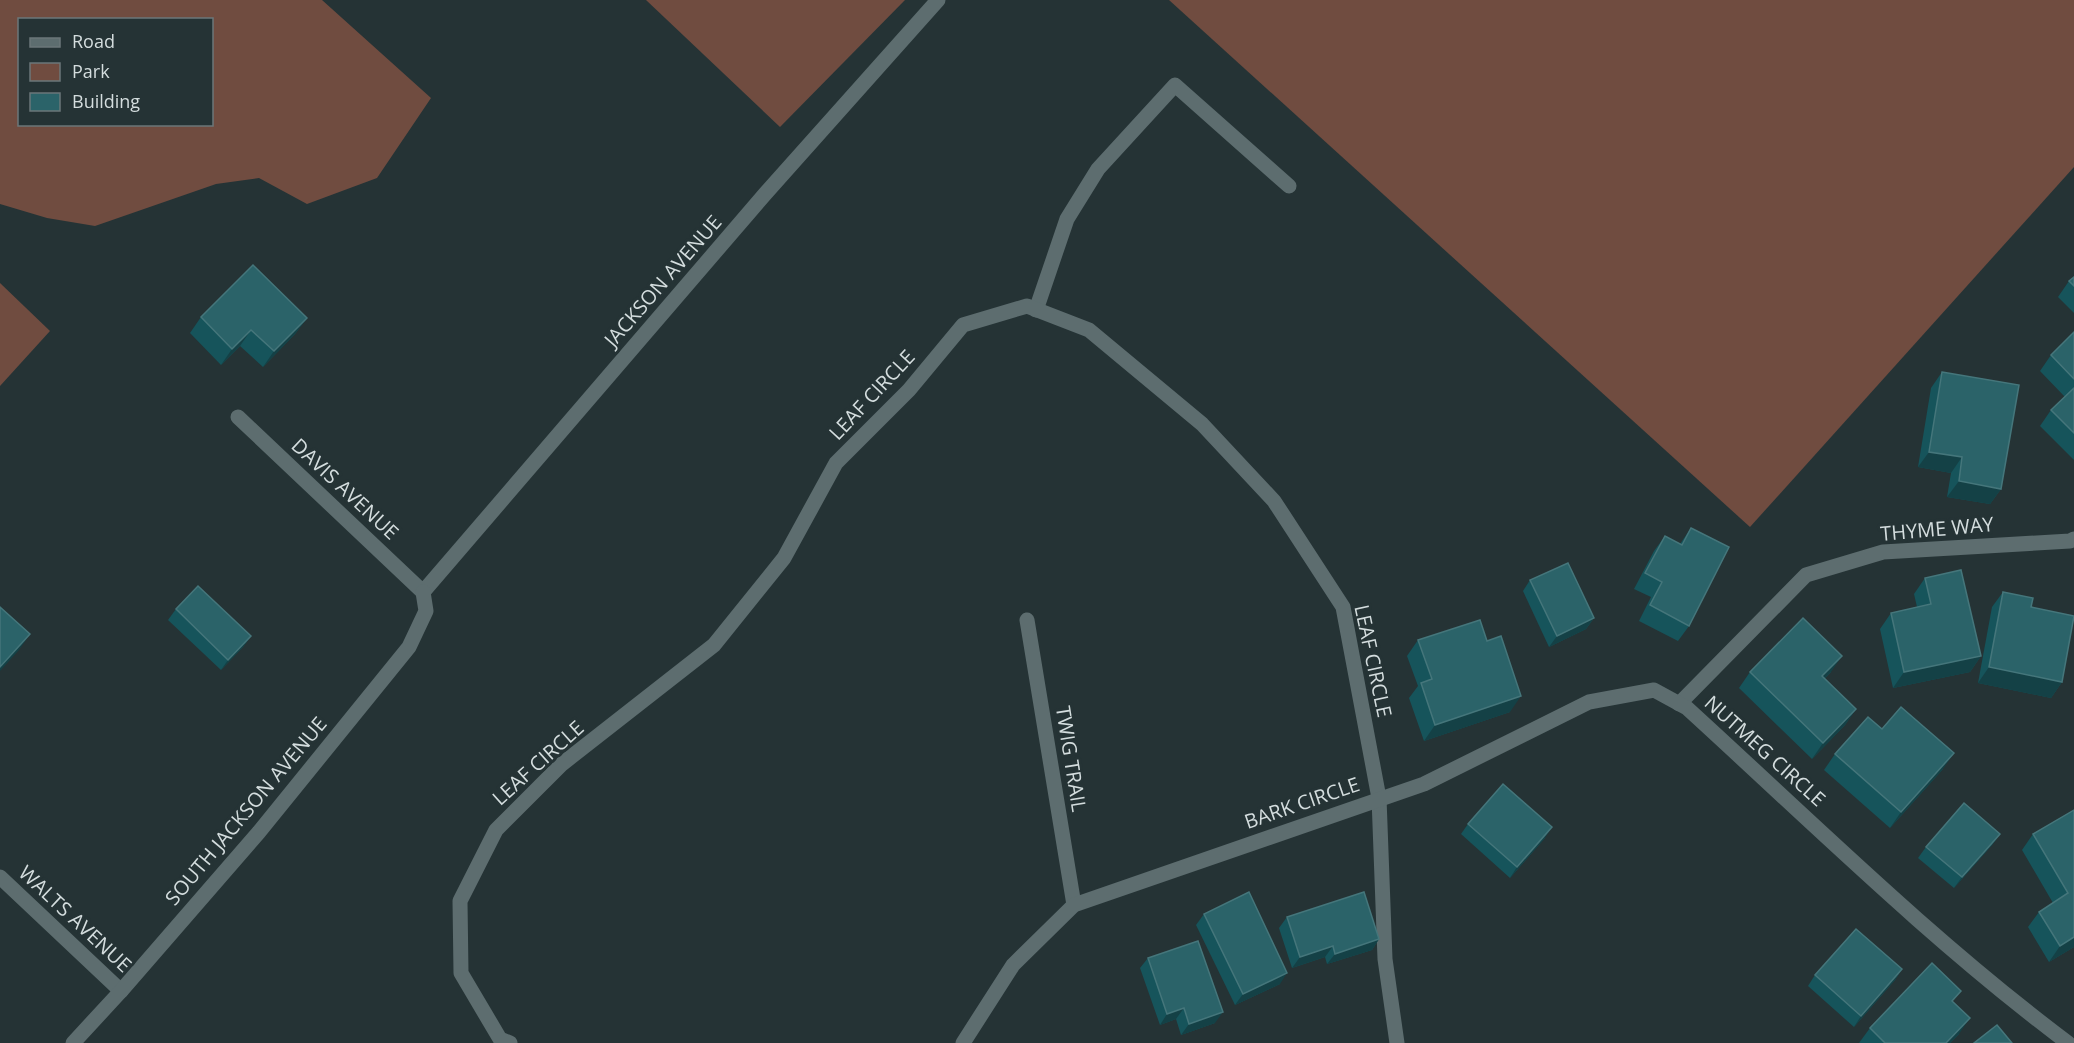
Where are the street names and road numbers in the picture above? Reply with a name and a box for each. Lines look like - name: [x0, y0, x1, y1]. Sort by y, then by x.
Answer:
- street label: JACKSON AVENUE: [597, 209, 727, 354]
- street label: LEAF CIRCLE: [823, 344, 921, 446]
- street label: DAVIS AVENUE: [286, 432, 405, 545]
- street label: THYME WAY: [1879, 510, 1995, 547]
- street label: LEAF CIRCLE: [1348, 602, 1399, 720]
- street label: NUTMEG CIRCLE: [1699, 689, 1832, 812]
- street label: TWIG TRAIL: [1050, 704, 1093, 814]
- street label: SOUTH JACKSON AVENUE: [159, 711, 332, 911]
- street label: LEAF CIRCLE: [486, 714, 589, 811]
- street label: BARK CIRCLE: [1241, 770, 1363, 835]
- street label: WALTS AVENUE: [13, 859, 138, 978]

